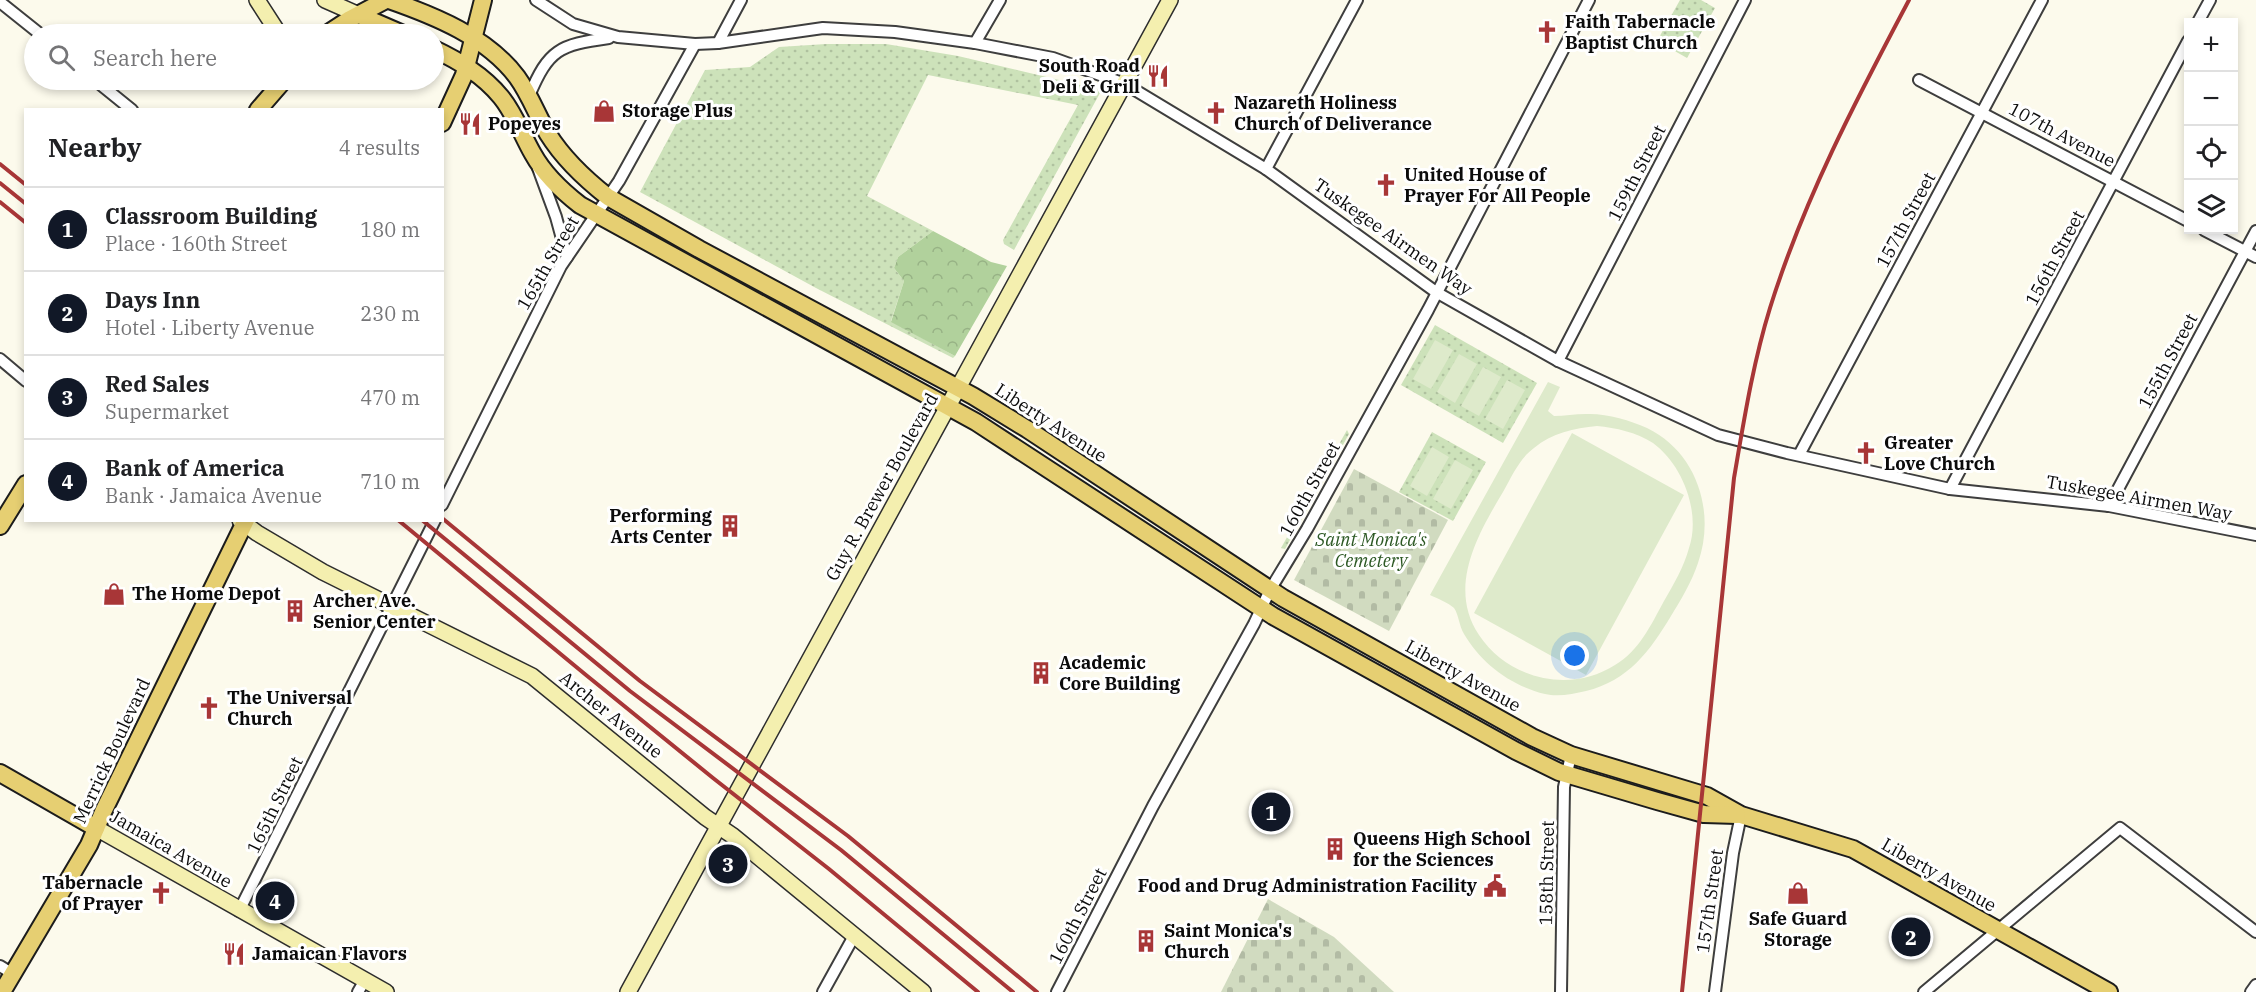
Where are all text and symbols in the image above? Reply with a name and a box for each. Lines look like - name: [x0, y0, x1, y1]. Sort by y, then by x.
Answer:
- place label: Faith Tabernacle Baptist Church: [1565, 10, 1715, 54]
- map controls: [2184, 18, 2238, 234]
- button: +: [2184, 18, 2238, 72]
- church icon: Faith Tabernacle Baptist Church: [1534, 19, 1560, 45]
- search box: [24, 24, 444, 90]
- icon: search: [45, 41, 78, 74]
- text: Search here: [93, 43, 217, 72]
- place label: South Road Deli & Grill: [1039, 54, 1140, 98]
- restaurant icon: South Road Deli & Grill: [1145, 63, 1171, 89]
- button: −: [2184, 72, 2238, 126]
- place label: Nazareth Holiness Church of Deliverance: [1234, 91, 1432, 135]
- street label: 107th Avenue: [2005, 97, 2119, 172]
- shop icon: Storage Plus: [591, 98, 617, 124]
- place label: Storage Plus: [622, 99, 733, 122]
- church icon: Nazareth Holiness Church of Deliverance: [1203, 100, 1229, 126]
- restaurant icon: Popeyes: [457, 111, 483, 137]
- place label: Popeyes: [488, 112, 561, 135]
- street label: 159th Street: [1603, 121, 1671, 225]
- button: locate: [2184, 126, 2238, 180]
- text: Nearby: [48, 130, 142, 164]
- text: 4 results: [339, 134, 420, 161]
- place label: United House of Prayer For All People: [1404, 163, 1591, 207]
- street label: 157th Street: [1871, 168, 1940, 271]
- church icon: United House of Prayer For All People: [1373, 172, 1399, 198]
- street label: Tuskegee Airmen Way: [1310, 173, 1477, 300]
- button: layers: [2184, 180, 2238, 234]
- text: Classroom Building: [105, 201, 317, 230]
- street label: 156th Street: [2020, 206, 2089, 309]
- street label: 165th Street: [511, 212, 584, 314]
- text: 1: [62, 216, 74, 243]
- text: 180 m: [360, 216, 420, 243]
- text: Place · 160th Street: [105, 230, 287, 257]
- text: Days Inn: [105, 285, 200, 314]
- text: 2: [62, 300, 74, 327]
- text: 230 m: [360, 300, 420, 327]
- street label: 155th Street: [2133, 309, 2202, 412]
- text: Hotel · Liberty Avenue: [105, 314, 314, 341]
- text: Red Sales: [105, 369, 209, 398]
- street label: Liberty Avenue: [991, 378, 1111, 467]
- text: 3: [62, 384, 74, 411]
- text: 470 m: [360, 384, 420, 411]
- street label: Guy R. Brewer Boulevard: [820, 389, 943, 585]
- text: Supermarket: [105, 398, 229, 425]
- place label: Greater Love Church: [1884, 431, 1995, 475]
- street label: 160th Street: [1274, 437, 1345, 540]
- church icon: Greater Love Church: [1853, 440, 1879, 466]
- text: Bank of America: [105, 453, 284, 482]
- text: 4: [62, 468, 74, 495]
- text: 710 m: [360, 468, 420, 495]
- street label: Tuskegee Airmen Way: [2044, 470, 2234, 525]
- text: Bank · Jamaica Avenue: [105, 482, 322, 509]
- place label: Performing Arts Center: [609, 504, 713, 548]
- building icon: Performing Arts Center: [717, 513, 743, 539]
- park label: Saint Monica's Cemetery: [1314, 528, 1427, 572]
- shop icon: The Home Depot: [101, 581, 127, 607]
- place label: The Home Depot: [132, 582, 281, 605]
- place label: Archer Ave. Senior Center: [313, 589, 436, 633]
- building icon: Archer Ave. Senior Center: [282, 598, 308, 624]
- street label: Liberty Avenue: [1401, 634, 1525, 717]
- your location: [1560, 641, 1589, 670]
- place label: Academic Core Building: [1059, 651, 1181, 695]
- building icon: Academic Core Building: [1028, 660, 1054, 686]
- street label: Archer Avenue: [555, 666, 667, 763]
- street label: Merrick Boulevard: [68, 675, 155, 827]
- place label: The Universal Church: [227, 686, 352, 730]
- church icon: The Universal Church: [196, 695, 222, 721]
- street label: 165th Street: [241, 753, 308, 857]
- pin: 1: [1252, 790, 1290, 834]
- street label: Jamaica Avenue: [106, 804, 236, 893]
- street label: 158th Street: [1534, 820, 1559, 926]
- place label: Queens High School for the Sciences: [1353, 827, 1531, 871]
- street label: Liberty Avenue: [1878, 832, 2001, 917]
- building icon: Queens High School for the Sciences: [1322, 836, 1348, 862]
- pin: 3: [708, 842, 748, 886]
- street label: 157th Street: [1691, 847, 1728, 954]
- street label: 160th Street: [1044, 864, 1112, 968]
- place label: Tabernacle of Prayer: [42, 871, 143, 915]
- public building icon: Food and Drug Administration Facility: [1482, 873, 1508, 899]
- place label: Food and Drug Administration Facility: [1138, 874, 1478, 897]
- pin: 4: [256, 878, 294, 924]
- church icon: Tabernacle of Prayer: [148, 880, 174, 906]
- shop icon: Safe Guard Storage: [1785, 880, 1811, 906]
- place label: Safe Guard Storage: [1749, 907, 1847, 951]
- pin: 2: [1892, 914, 1930, 960]
- place label: Saint Monica's Church: [1164, 919, 1292, 963]
- building icon: Saint Monica's Church: [1133, 928, 1159, 954]
- restaurant icon: Jamaican Flavors: [221, 941, 247, 967]
- place label: Jamaican Flavors: [252, 942, 407, 965]

